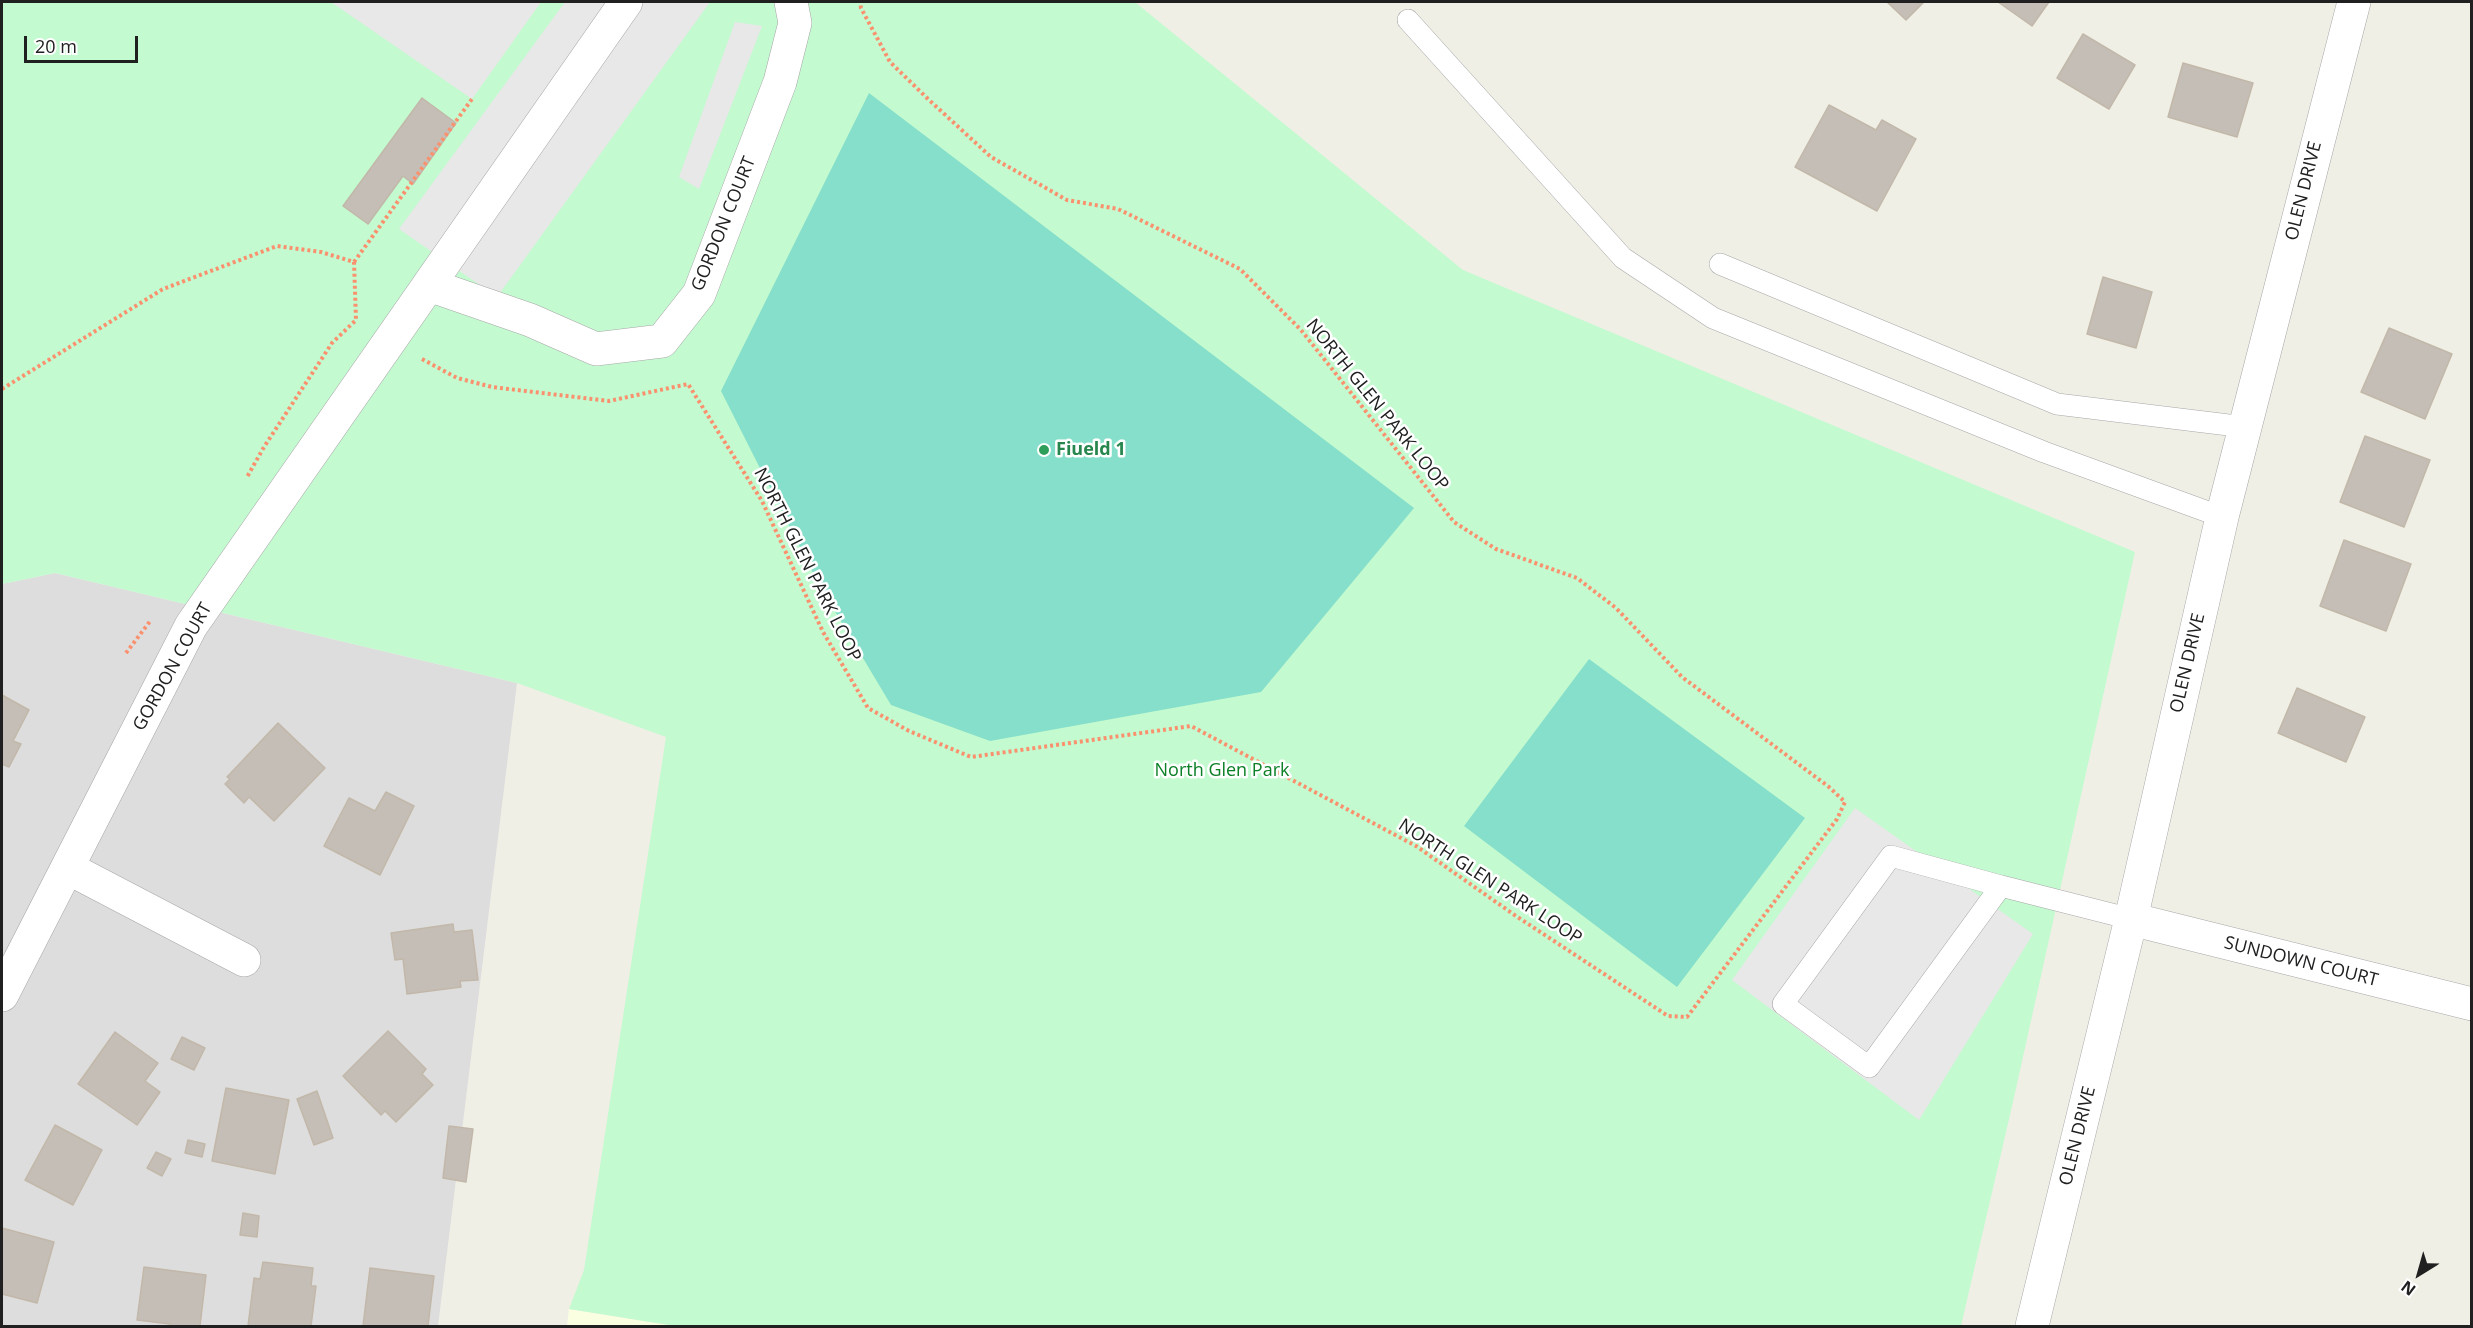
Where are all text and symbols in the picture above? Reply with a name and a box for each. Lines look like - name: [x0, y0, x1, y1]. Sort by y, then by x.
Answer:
- scale bar: [27, 24, 141, 62]
- text: 20 m: [35, 34, 77, 58]
- street label: OLEN DRIVE: [2281, 139, 2327, 243]
- street label: GORDON COURT: [687, 154, 761, 294]
- street label: NORTH GLEN PARK LOOP: [1301, 315, 1453, 495]
- place label: Fiueld 1: [1056, 439, 1126, 461]
- marker: Fiueld 1: [1037, 443, 1051, 457]
- street label: NORTH GLEN PARK LOOP: [749, 465, 865, 665]
- street label: GORDON COURT: [129, 599, 217, 735]
- street label: OLEN DRIVE: [2166, 611, 2210, 715]
- park label: North Glen Park: [1155, 760, 1289, 782]
- street label: NORTH GLEN PARK LOOP: [1394, 815, 1586, 949]
- street label: SUNDOWN COURT: [2222, 932, 2380, 992]
- street label: OLEN DRIVE: [2055, 1084, 2101, 1188]
- north arrow: [2389, 1244, 2449, 1304]
- text: N: [2396, 1276, 2420, 1301]

